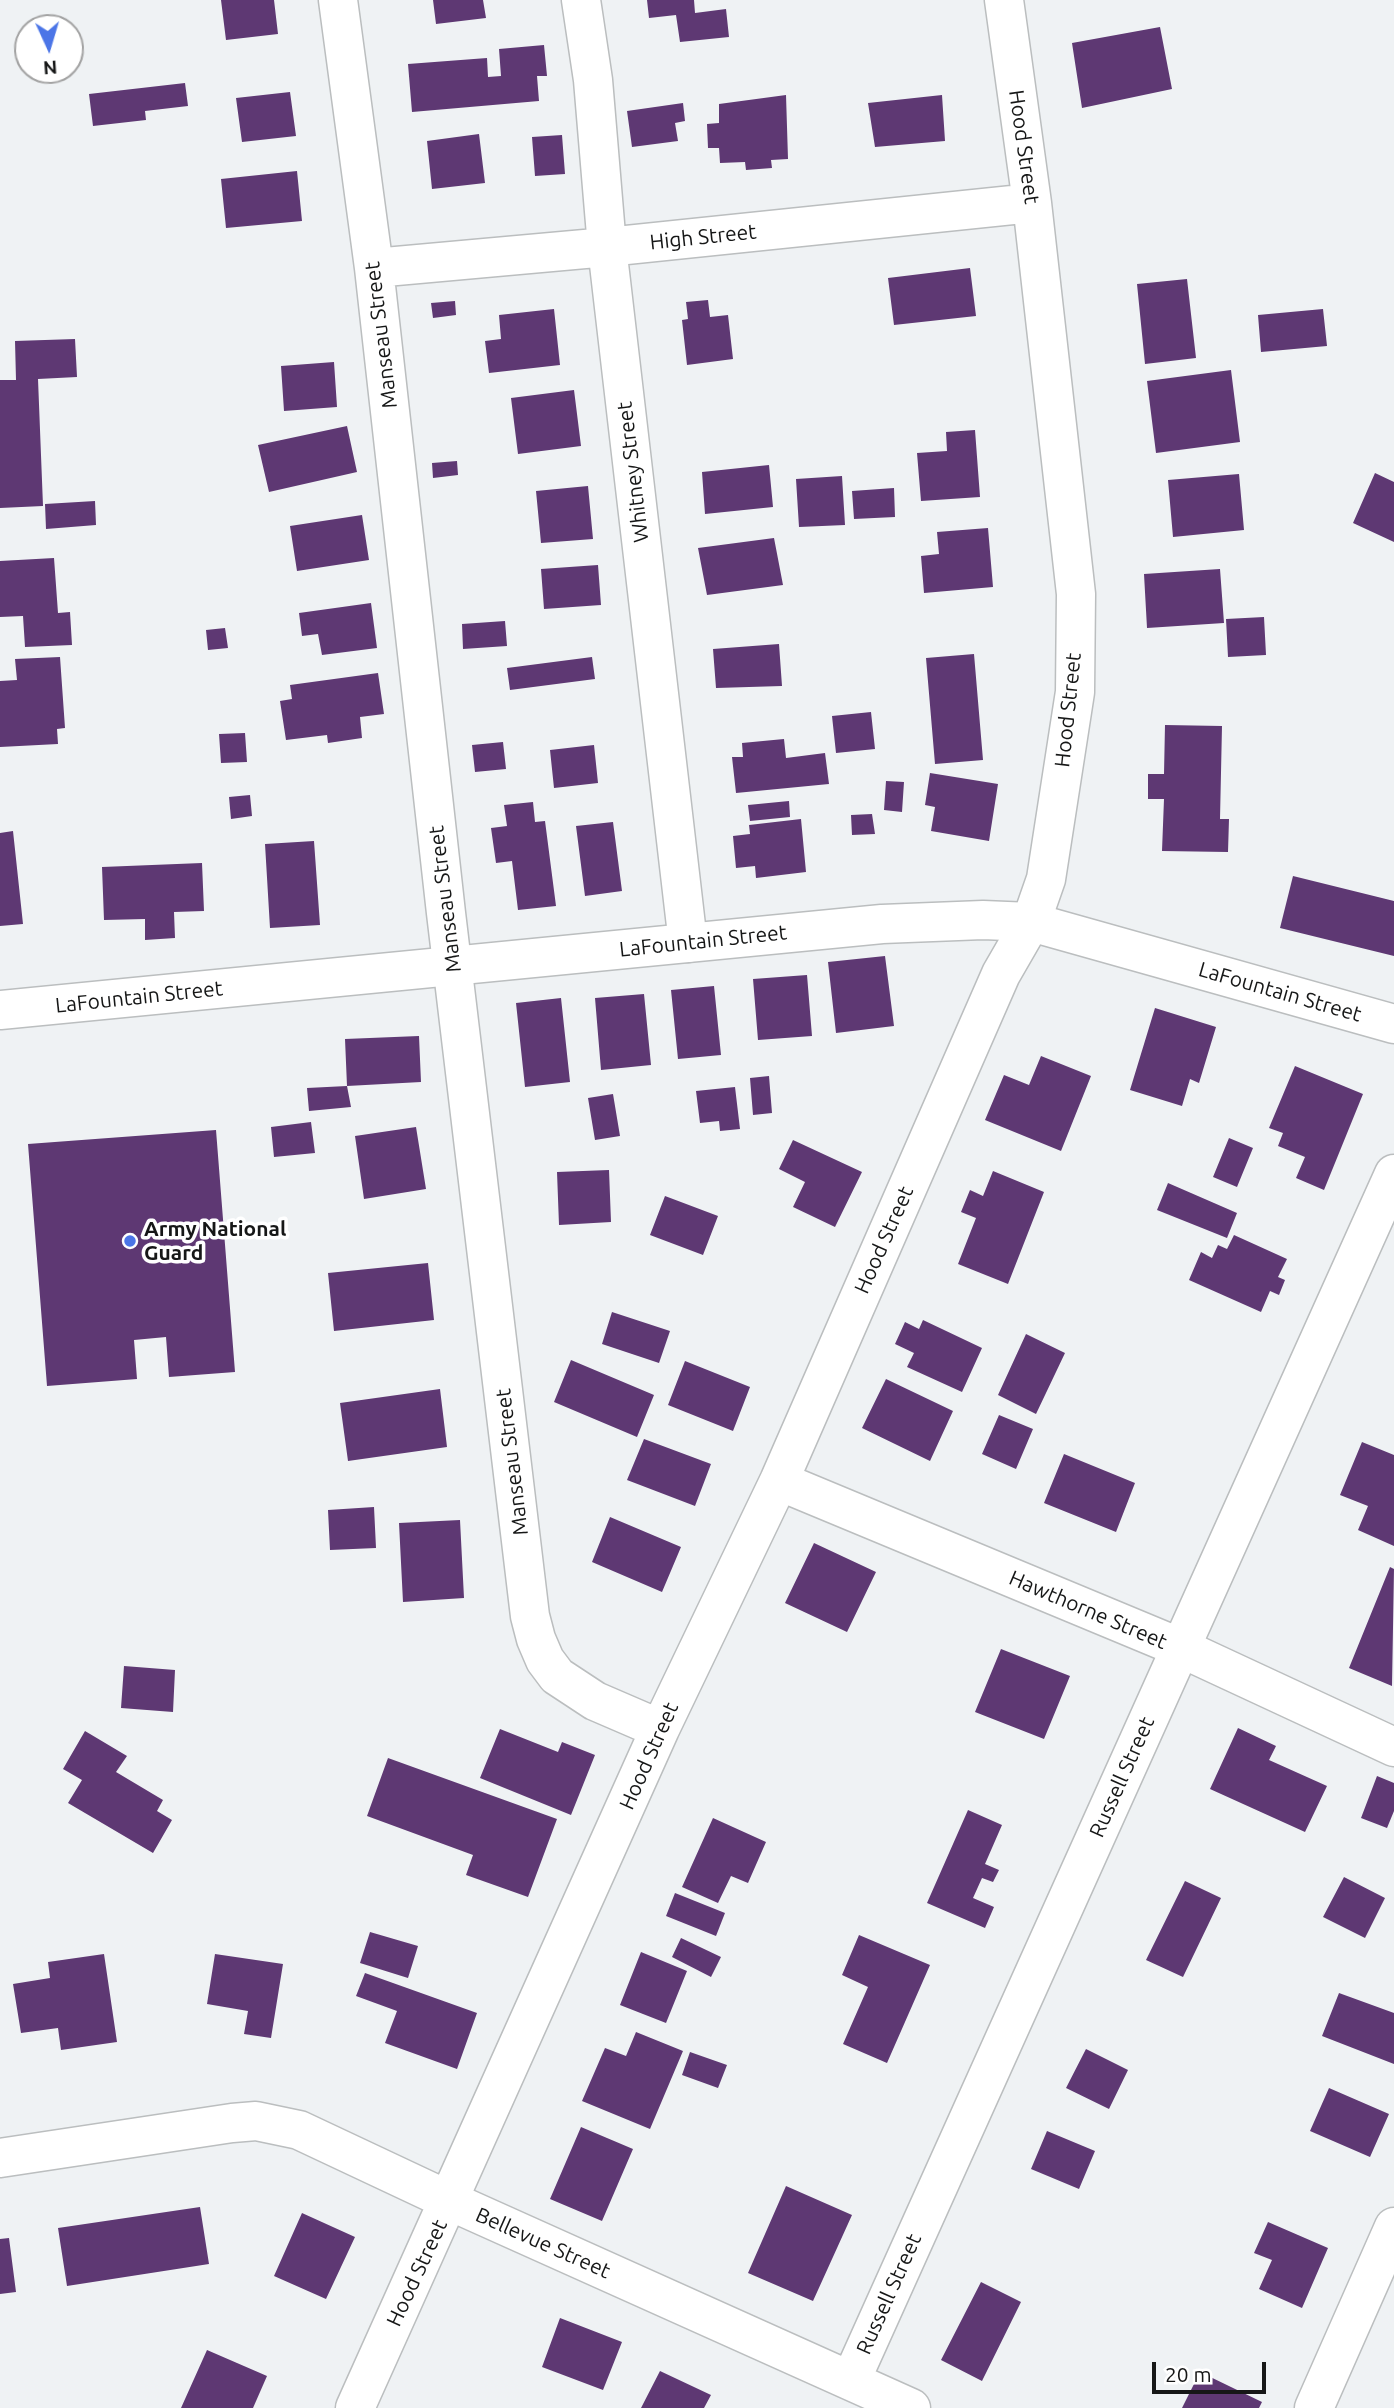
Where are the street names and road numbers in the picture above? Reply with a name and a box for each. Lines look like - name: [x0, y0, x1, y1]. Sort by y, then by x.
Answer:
- street label: Hood Street: [1004, 88, 1044, 206]
- street label: High Street: [648, 219, 758, 255]
- street label: Manseau Street: [359, 260, 403, 410]
- street label: Whitney Street: [612, 400, 654, 544]
- street label: Hood Street: [1049, 652, 1087, 768]
- street label: Manseau Street: [423, 824, 467, 974]
- street label: LaFountain Street: [618, 920, 788, 962]
- street label: LaFountain Street: [1196, 957, 1364, 1027]
- street label: LaFountain Street: [54, 976, 224, 1018]
- street label: Hood Street: [849, 1182, 919, 1298]
- street label: Manseau Street: [490, 1387, 534, 1537]
- street label: Hawthorne Street: [1005, 1565, 1171, 1655]
- street label: Hood Street: [614, 1698, 684, 1814]
- street label: Russell Street: [1084, 1713, 1160, 1841]
- street label: Bellevue Street: [472, 2202, 614, 2284]
- street label: Hood Street: [381, 2216, 453, 2330]
- street label: Russell Street: [851, 2230, 927, 2358]

